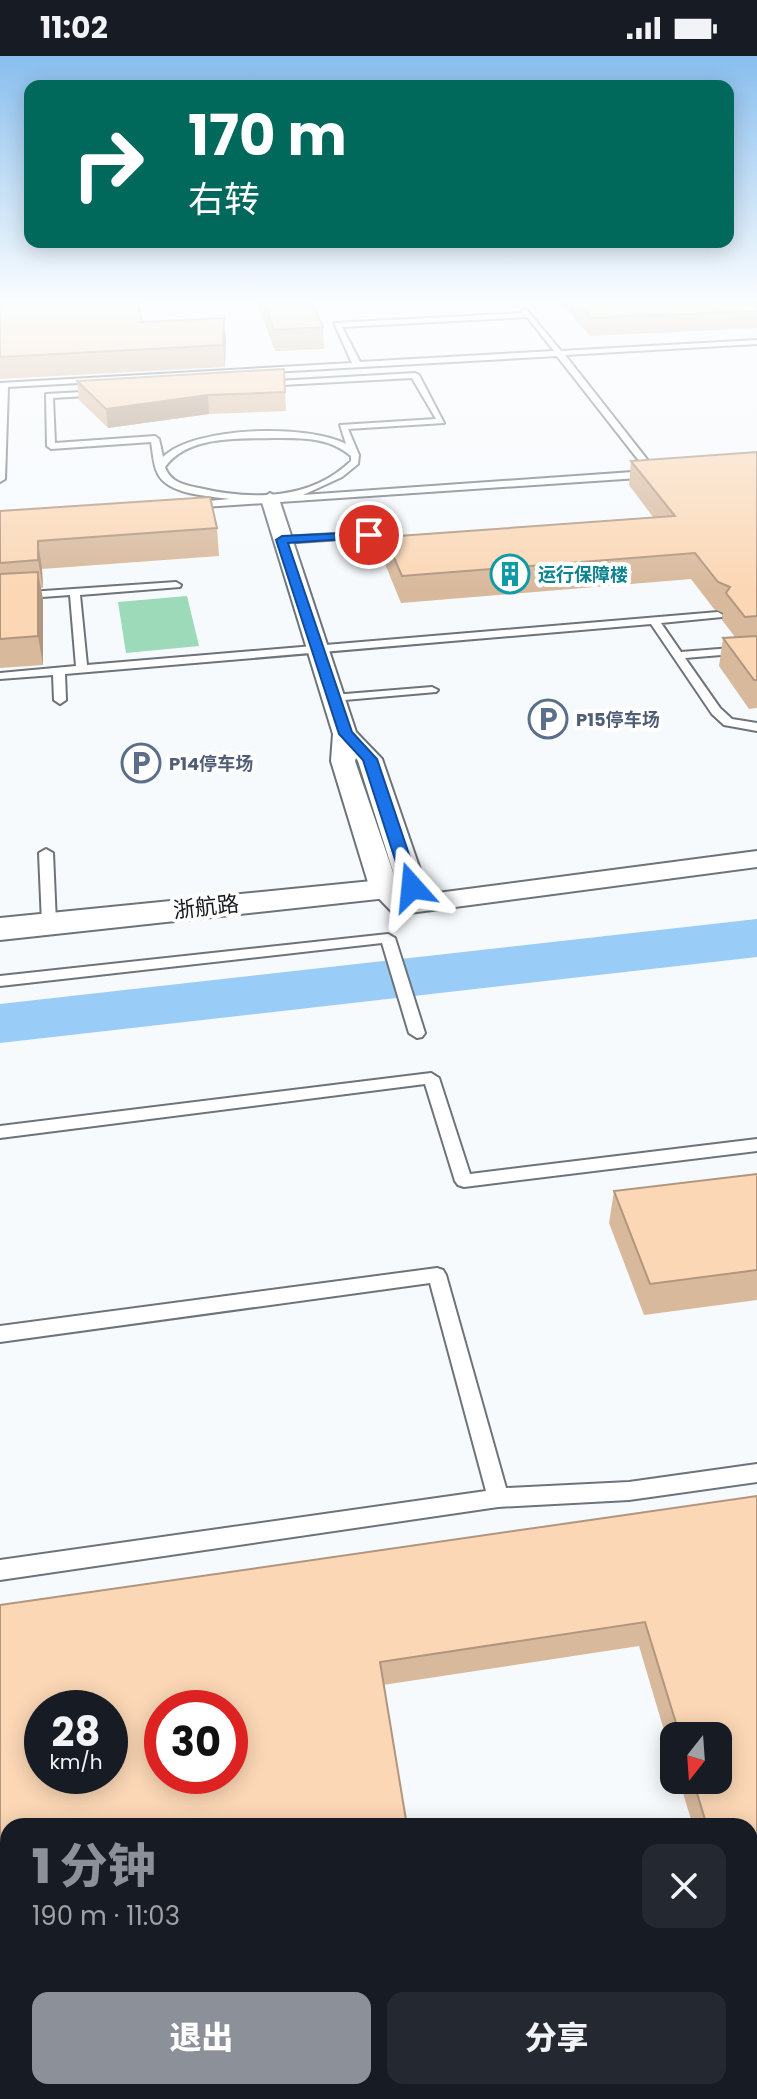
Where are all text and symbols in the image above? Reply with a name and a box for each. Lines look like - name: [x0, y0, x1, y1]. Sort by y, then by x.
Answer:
- text: 11:02: [40, 6, 108, 49]
- text: 170 m: [188, 96, 347, 175]
- icon: right: [56, 112, 160, 216]
- text: 右转: [188, 174, 260, 225]
- pin: [335, 501, 403, 569]
- icon: arrive: [347, 513, 391, 557]
- building icon: 运行保障楼: [489, 553, 531, 595]
- place label: 运行保障楼: [538, 562, 628, 587]
- parking icon: P15停车场: [527, 698, 569, 740]
- place label: P15停车场: [576, 707, 660, 732]
- parking icon: P14停车场: [120, 742, 162, 784]
- place label: P14停车场: [169, 751, 253, 776]
- position arrow: [370, 845, 454, 929]
- street label: 浙航路: [172, 888, 240, 926]
- speed limit sign: 30: [144, 1690, 248, 1794]
- text: 28: [52, 1704, 100, 1760]
- north arrow: [660, 1722, 732, 1794]
- map controls: [660, 1722, 732, 1794]
- text: km/h: [49, 1748, 103, 1776]
- text: 1 分钟: [32, 1833, 156, 1900]
- button: close: [642, 1844, 726, 1928]
- text: 190 m · 11:03: [32, 1898, 180, 1934]
- button: 退出: [32, 1992, 371, 2084]
- button: 分享: [387, 1992, 726, 2084]

